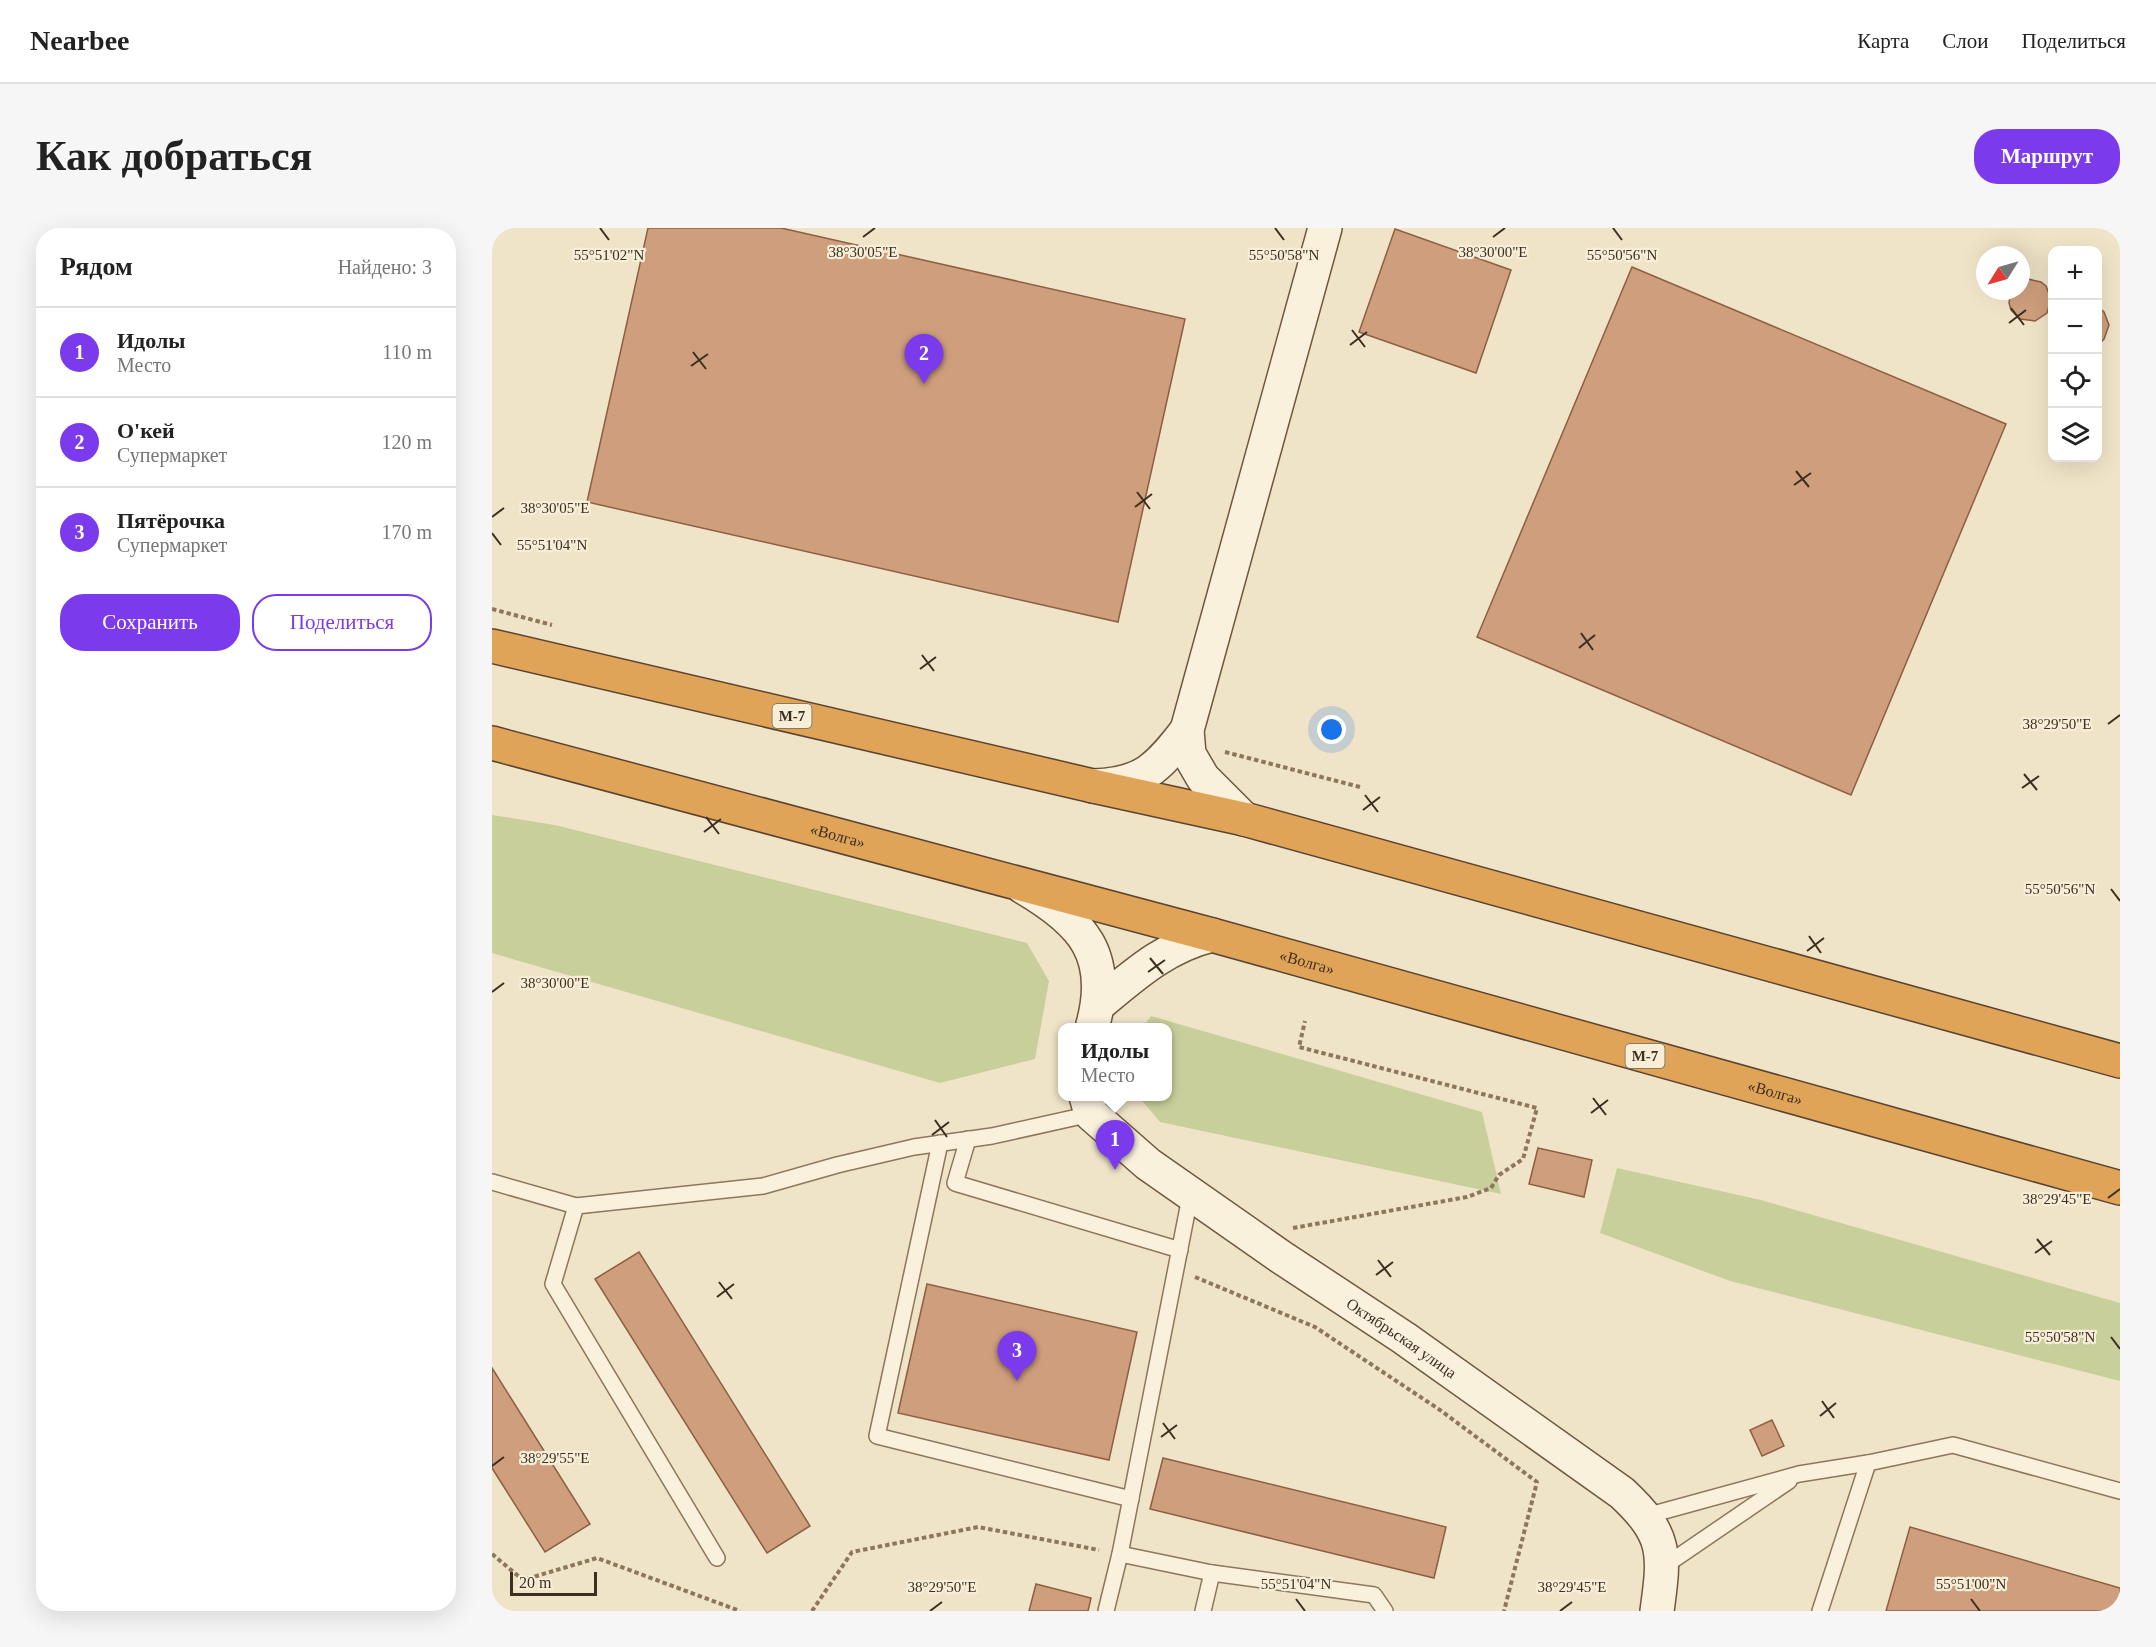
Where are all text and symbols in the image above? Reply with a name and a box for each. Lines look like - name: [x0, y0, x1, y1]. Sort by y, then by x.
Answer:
- text: Nearbee: [30, 25, 130, 56]
- text: Карта: [1857, 29, 1909, 53]
- text: Слои: [1942, 29, 1988, 53]
- text: Поделиться: [2021, 29, 2126, 53]
- button: Маршрут: [1974, 129, 2120, 184]
- text: Как добраться: [36, 133, 312, 179]
- text: 38°30'05"E: [829, 244, 898, 260]
- text: 38°30'00"E: [1459, 244, 1528, 260]
- north arrow: [1976, 246, 2030, 300]
- map controls: [2048, 246, 2102, 462]
- button: +: [2048, 246, 2102, 300]
- text: 55°51'02"N: [574, 247, 644, 263]
- text: 55°50'58"N: [1249, 247, 1319, 263]
- text: 55°50'56"N: [1587, 247, 1657, 263]
- text: Рядом: [60, 252, 133, 281]
- text: Найдено: 3: [338, 256, 432, 278]
- button: −: [2048, 300, 2102, 354]
- text: Идолы: [117, 328, 185, 353]
- pin: 2: [904, 334, 944, 384]
- text: 1: [75, 341, 85, 363]
- text: 110 m: [382, 341, 432, 363]
- text: Место: [117, 354, 171, 376]
- button: locate: [2048, 354, 2102, 408]
- button: layers: [2048, 408, 2102, 462]
- text: О'кей: [117, 418, 175, 443]
- text: 2: [75, 431, 85, 453]
- text: 120 m: [381, 431, 432, 453]
- text: Супермаркет: [117, 444, 227, 466]
- text: 38°30'05"E: [521, 500, 590, 516]
- text: Пятёрочка: [117, 508, 225, 533]
- text: 3: [75, 521, 85, 543]
- text: 170 m: [381, 521, 432, 543]
- text: Супермаркет: [117, 534, 227, 556]
- text: 55°51'04"N: [517, 537, 587, 553]
- button: Сохранить: [60, 594, 240, 651]
- button: Поделиться: [252, 594, 432, 651]
- road number: М-7: [772, 704, 812, 728]
- your location: [1317, 715, 1346, 744]
- text: 38°29'50"E: [2023, 716, 2092, 732]
- street label: «Волга»: [809, 820, 867, 851]
- text: 55°50'56"N: [2025, 881, 2095, 897]
- street label: «Волга»: [1278, 946, 1337, 977]
- text: 38°30'00"E: [521, 975, 590, 991]
- popup: [1058, 1023, 1172, 1101]
- text: Идолы: [1081, 1038, 1149, 1063]
- road number: М-7: [1626, 1044, 1664, 1068]
- text: Место: [1081, 1064, 1135, 1086]
- street label: «Волга»: [1746, 1076, 1805, 1108]
- pin: 1: [1096, 1120, 1134, 1170]
- text: 38°29'45"E: [2023, 1191, 2092, 1207]
- street label: Октябрьская улица: [1344, 1294, 1460, 1381]
- text: 55°50'58"N: [2025, 1329, 2095, 1345]
- pin: 3: [998, 1332, 1036, 1381]
- text: 38°29'55"E: [521, 1450, 590, 1466]
- scale bar: [510, 1569, 597, 1596]
- text: 20 m: [519, 1574, 551, 1591]
- text: 55°51'04"N: [1261, 1576, 1331, 1592]
- text: 55°51'00"N: [1936, 1576, 2006, 1592]
- text: 38°29'50"E: [908, 1579, 977, 1595]
- text: 38°29'45"E: [1538, 1579, 1607, 1595]

